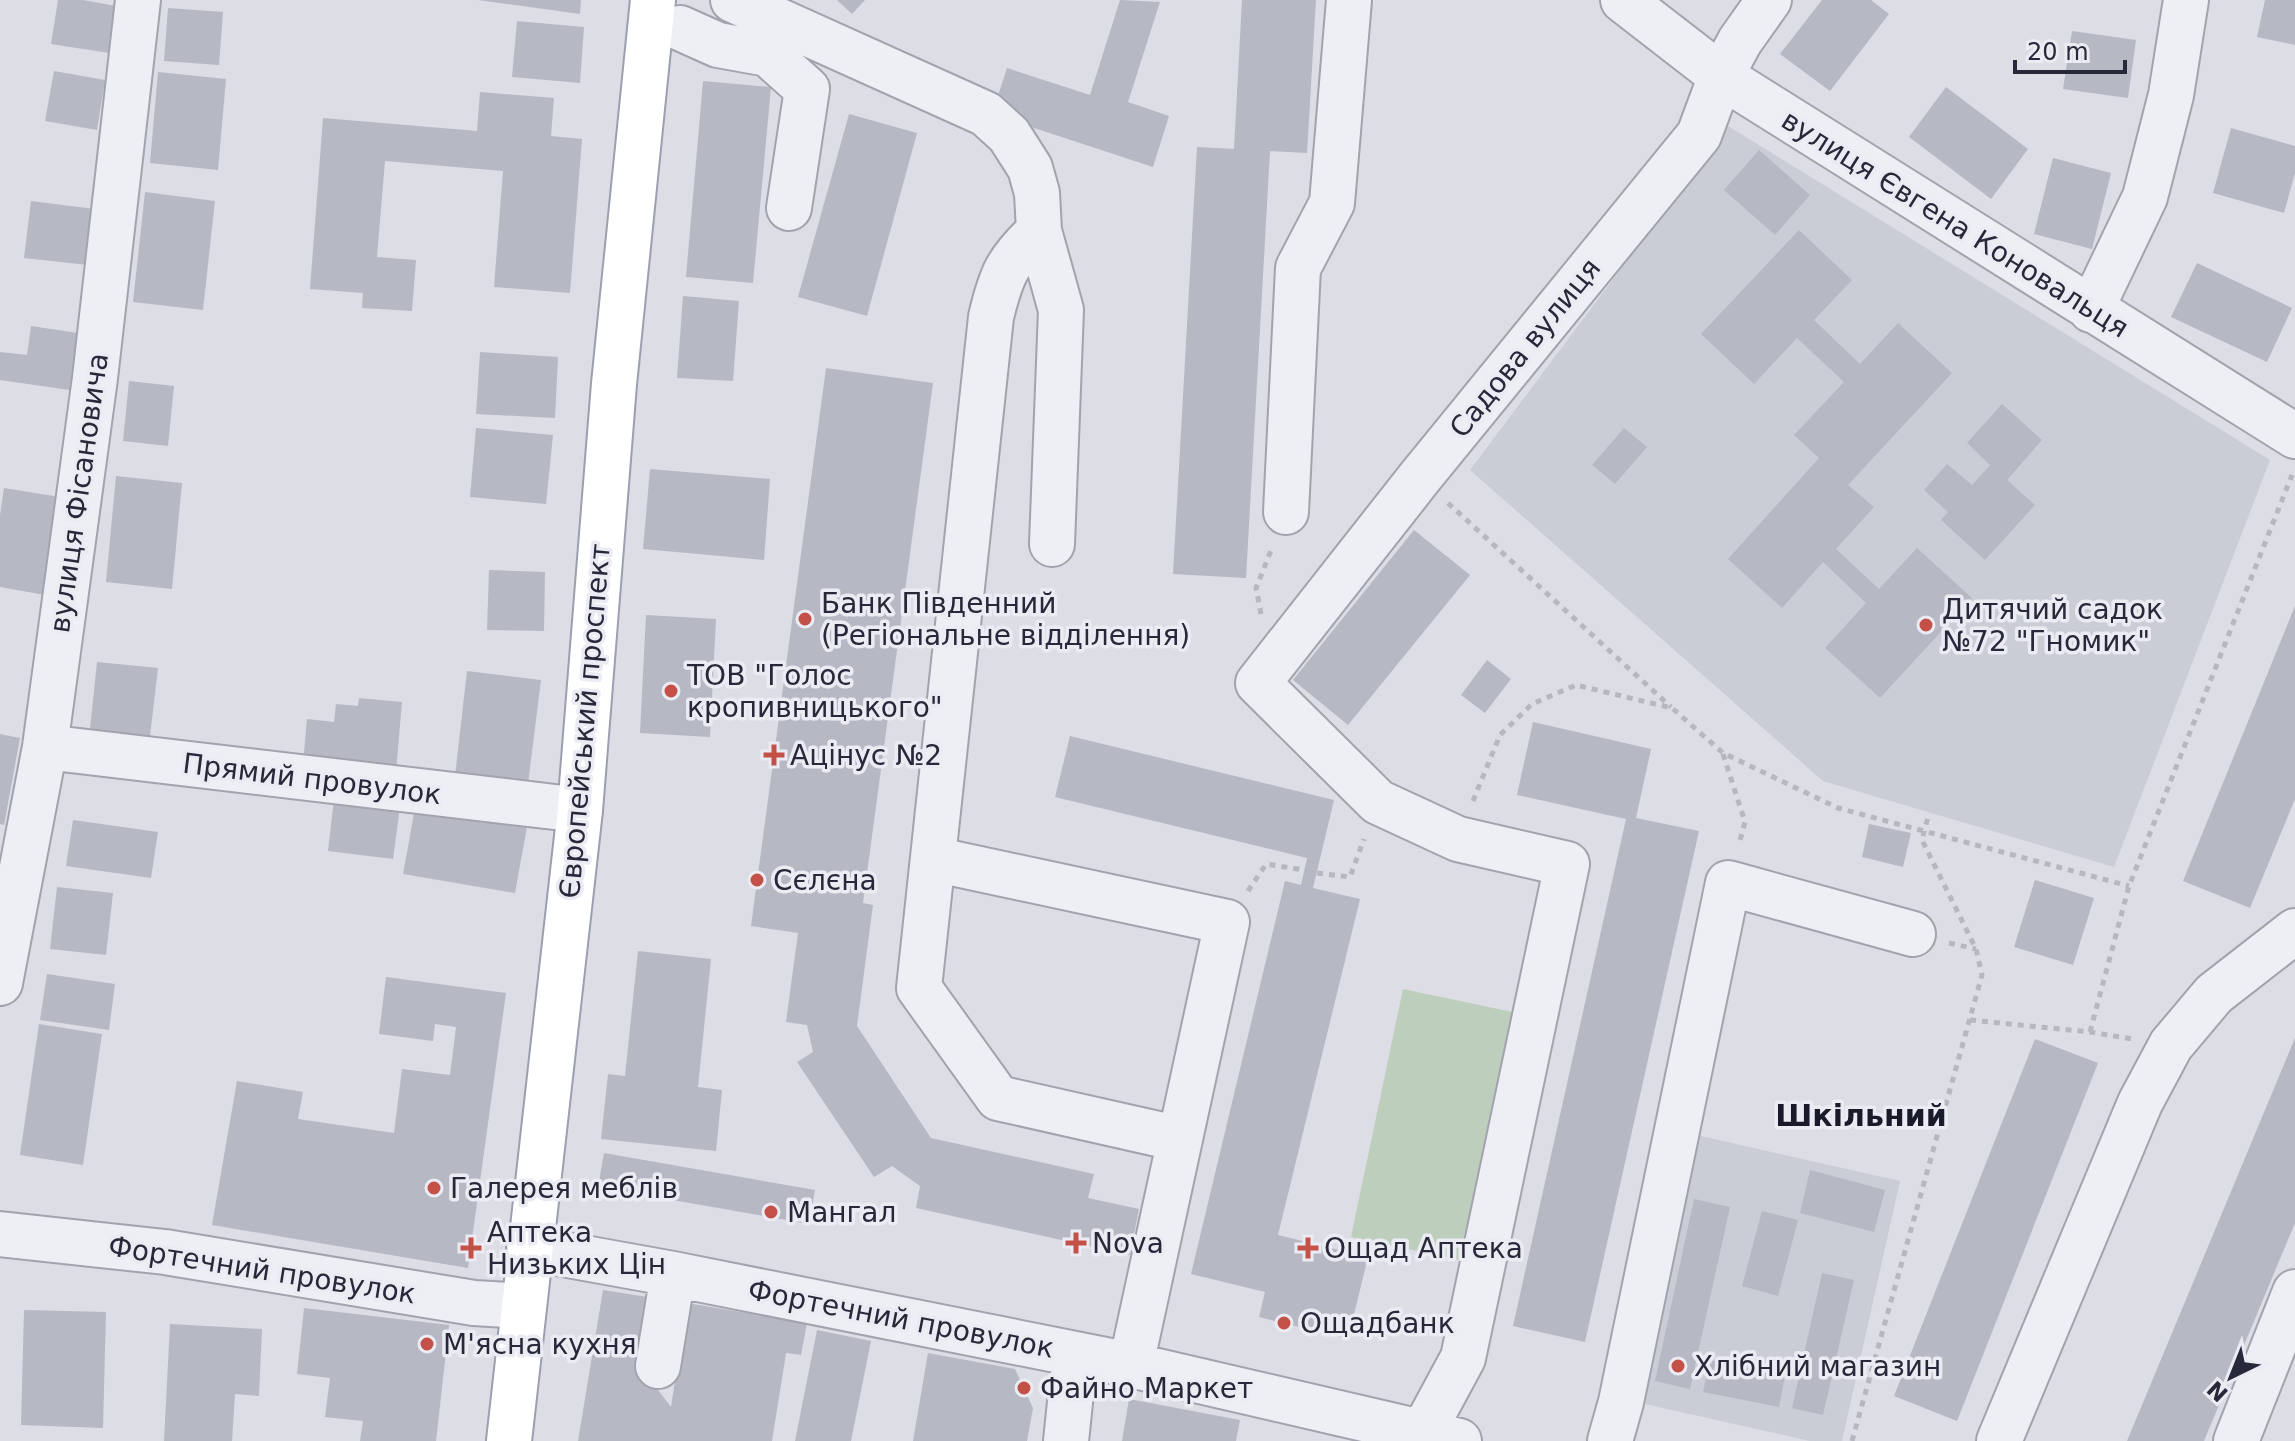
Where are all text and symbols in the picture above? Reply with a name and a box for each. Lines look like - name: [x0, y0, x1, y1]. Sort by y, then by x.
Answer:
- scale bar: [2015, 24, 2125, 74]
- text: 20 m: [2027, 38, 2089, 66]
- street label: вулиця Євгена Коновальця: [1775, 103, 2135, 345]
- street label: Садова вулиця: [1443, 252, 1607, 444]
- street label: вулиця Фісановича: [43, 351, 115, 635]
- street label: Європейський проспект: [553, 542, 617, 900]
- place label: Банк Південний (Регіональне відділення): [821, 587, 1190, 652]
- place label: Дитячий садок №72 "Гномик": [1942, 593, 2163, 658]
- marker: Банк Південний (Регіональне відділення): [796, 610, 814, 628]
- marker: Дитячий садок №72 "Гномик": [1917, 616, 1935, 634]
- place label: ТОВ "Голос кропивницького": [686, 659, 943, 724]
- marker: ТОВ "Голос кропивницького": [662, 682, 680, 700]
- place label: Ацінус №2: [790, 739, 942, 772]
- marker: Ацінус №2: [765, 746, 783, 764]
- street label: Прямий провулок: [181, 747, 443, 811]
- place label: Сєлєна: [773, 864, 877, 897]
- marker: Сєлєна: [748, 871, 766, 889]
- district label: Шкільний: [1775, 1098, 1947, 1133]
- place label: Галерея меблів: [450, 1172, 678, 1205]
- marker: Галерея меблів: [425, 1179, 443, 1197]
- place label: Мангал: [787, 1196, 896, 1229]
- marker: Мангал: [762, 1203, 780, 1221]
- place label: Аптека Низьких Цін: [487, 1216, 666, 1281]
- place label: Nova: [1092, 1227, 1164, 1260]
- street label: Фортечний провулок: [106, 1229, 418, 1311]
- place label: Ощад Аптека: [1324, 1232, 1523, 1265]
- marker: Nova: [1067, 1234, 1085, 1252]
- marker: Аптека Низьких Цін: [462, 1239, 480, 1257]
- marker: Ощад Аптека: [1299, 1239, 1317, 1257]
- street label: Фортечний провулок: [745, 1273, 1057, 1365]
- place label: Ощадбанк: [1300, 1307, 1455, 1340]
- marker: Ощадбанк: [1275, 1314, 1293, 1332]
- place label: М'ясна кухня: [443, 1328, 637, 1361]
- marker: М'ясна кухня: [418, 1335, 436, 1353]
- north arrow: [2191, 1337, 2271, 1417]
- place label: Хлібний магазин: [1694, 1350, 1941, 1383]
- marker: Хлібний магазин: [1669, 1357, 1687, 1375]
- place label: Файно Маркет: [1040, 1372, 1253, 1405]
- text: N: [2202, 1376, 2233, 1407]
- marker: Файно Маркет: [1015, 1379, 1033, 1397]

